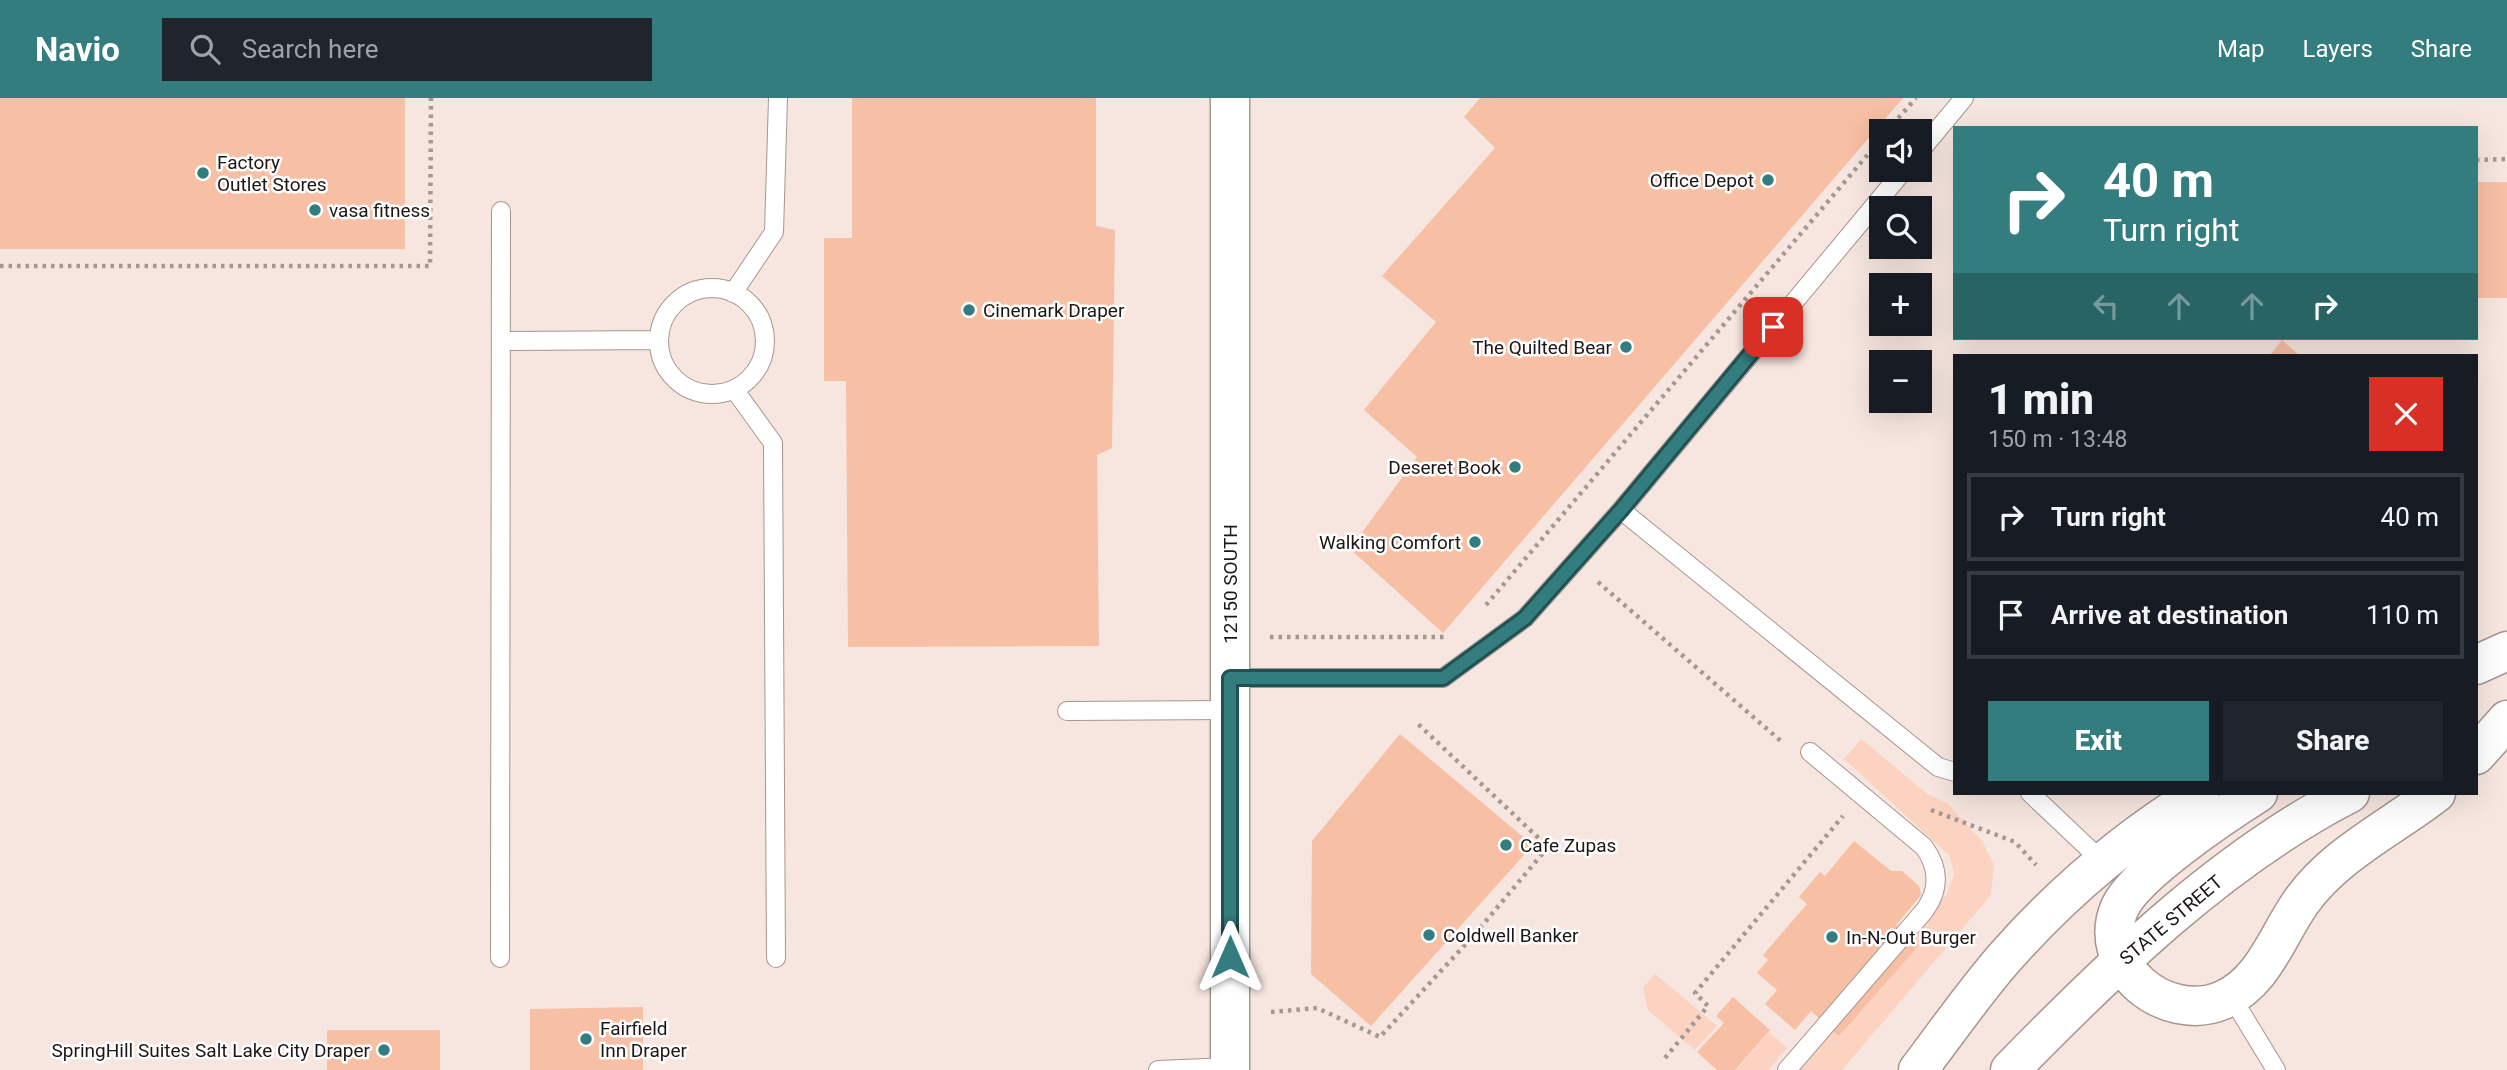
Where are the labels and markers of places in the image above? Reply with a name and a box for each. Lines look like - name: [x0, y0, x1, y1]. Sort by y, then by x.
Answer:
- place label: Factory Outlet Stores: [217, 151, 327, 196]
- marker: Factory Outlet Stores: [195, 165, 211, 181]
- place label: Office Depot: [1650, 169, 1754, 192]
- marker: Office Depot: [1760, 172, 1776, 188]
- place label: vasa fitness: [329, 199, 430, 222]
- marker: vasa fitness: [307, 202, 323, 218]
- pin: [1743, 297, 1803, 357]
- place label: Cinemark Draper: [983, 299, 1125, 322]
- marker: Cinemark Draper: [961, 302, 977, 318]
- place label: The Quilted Bear: [1472, 336, 1613, 359]
- marker: The Quilted Bear: [1618, 339, 1634, 355]
- place label: Deseret Book: [1388, 456, 1501, 479]
- marker: Deseret Book: [1507, 459, 1523, 475]
- place label: Walking Comfort: [1319, 531, 1461, 554]
- marker: Walking Comfort: [1467, 534, 1483, 550]
- place label: Cafe Zupas: [1520, 834, 1616, 857]
- marker: Cafe Zupas: [1498, 837, 1514, 853]
- place label: Coldwell Banker: [1443, 924, 1579, 947]
- place label: In-N-Out Burger: [1846, 926, 1977, 949]
- marker: Coldwell Banker: [1421, 927, 1437, 943]
- marker: In-N-Out Burger: [1824, 929, 1840, 945]
- place label: Fairfield Inn Draper: [600, 1017, 687, 1062]
- marker: Fairfield Inn Draper: [578, 1031, 594, 1047]
- place label: SpringHill Suites Salt Lake City Draper: [52, 1039, 371, 1062]
- marker: SpringHill Suites Salt Lake City Draper: [376, 1042, 392, 1058]

